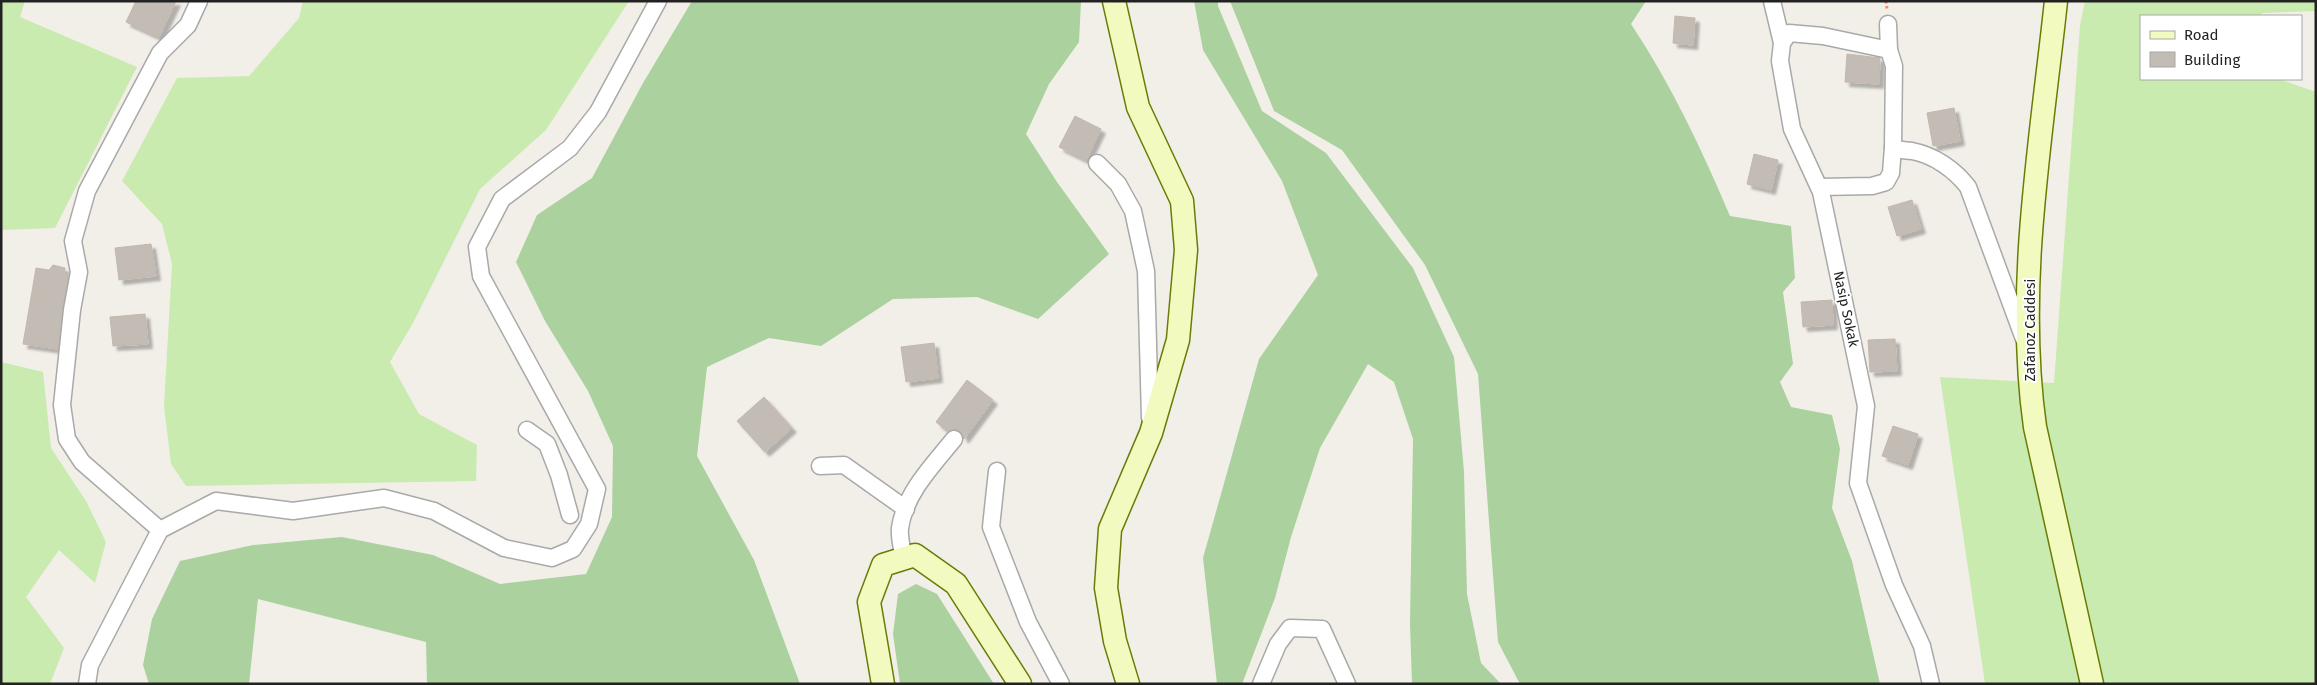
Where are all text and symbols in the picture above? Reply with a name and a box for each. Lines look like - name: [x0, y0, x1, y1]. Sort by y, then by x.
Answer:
- legend: [2140, 15, 2302, 80]
- text: Road: [2184, 26, 2219, 44]
- text: Building: [2184, 51, 2240, 69]
- street label: Nasip Sokak: [1830, 270, 1863, 349]
- street label: Zafanoz Caddesi: [2022, 279, 2039, 382]

